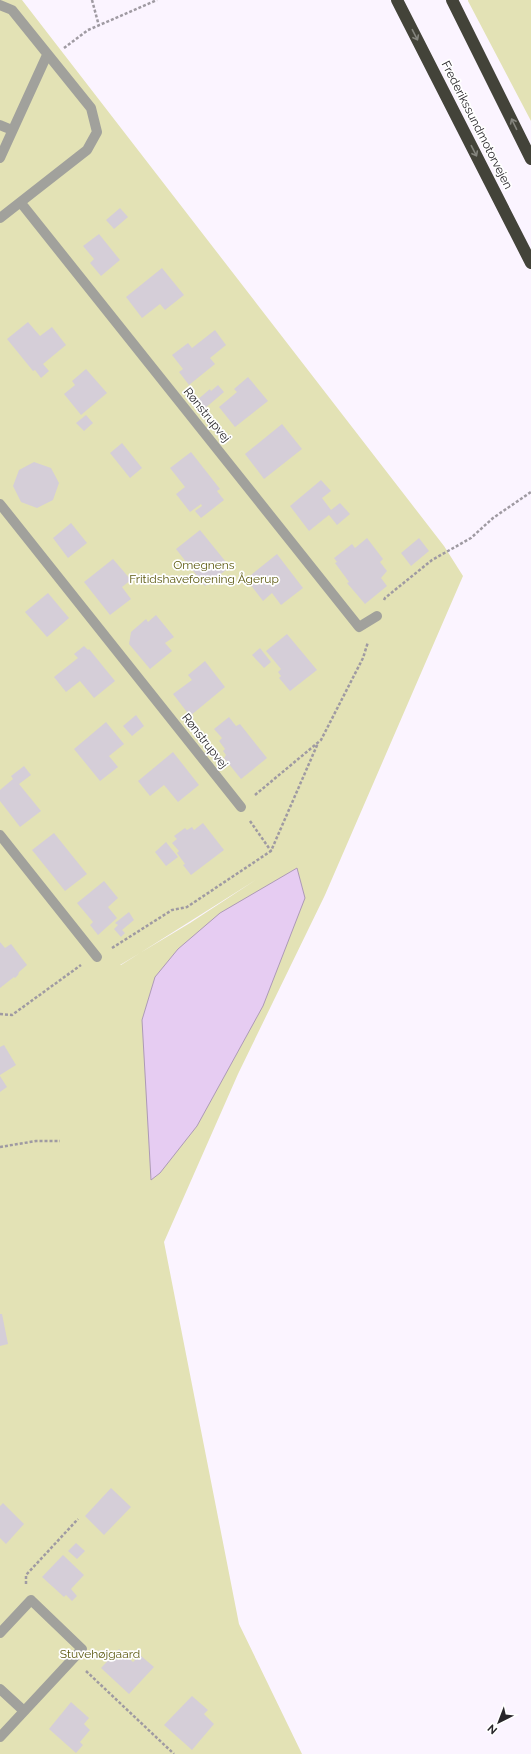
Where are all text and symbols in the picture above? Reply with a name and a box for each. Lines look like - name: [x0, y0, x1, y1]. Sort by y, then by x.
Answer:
- one-way arrow: [412, 29, 419, 41]
- street label: Frederikssundmotorvejen: [439, 59, 515, 191]
- one-way arrow: [510, 119, 517, 131]
- one-way arrow: [471, 144, 478, 156]
- street label: Rønstrupvej: [181, 385, 233, 445]
- park label: Omegnens Fritidshaveforening Ågerup: [129, 558, 279, 586]
- street label: Rønstrupvej: [179, 711, 231, 771]
- park label: Stuvehøjgaard: [60, 1647, 140, 1661]
- north arrow: [479, 1702, 519, 1742]
- text: N: [485, 1721, 500, 1737]

